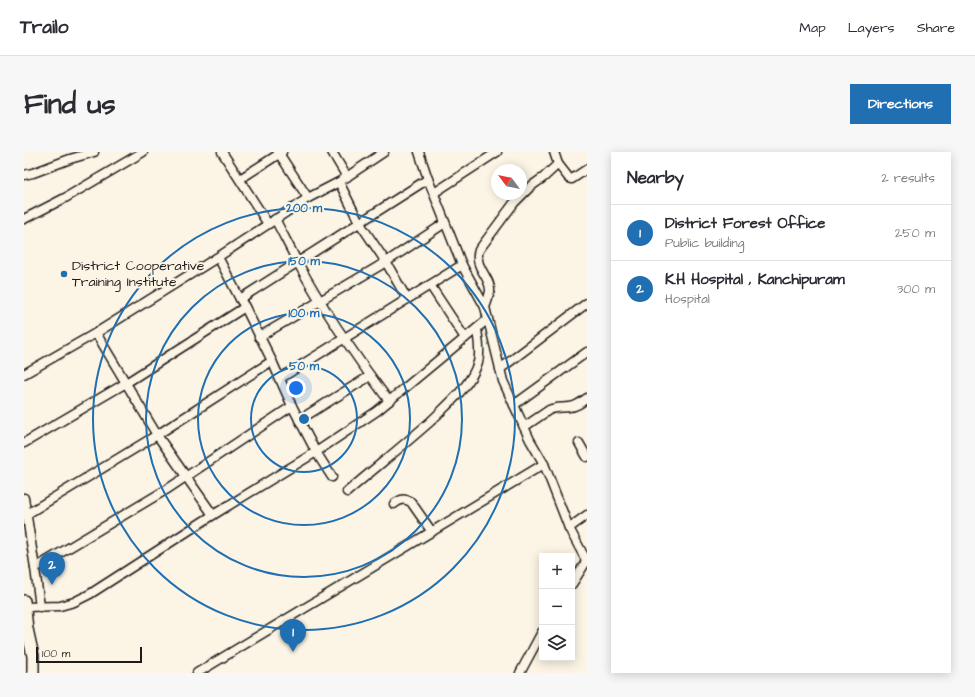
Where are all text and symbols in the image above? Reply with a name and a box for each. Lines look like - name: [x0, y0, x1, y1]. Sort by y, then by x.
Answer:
- text: Trailo: [20, 14, 69, 41]
- text: Map: [799, 18, 826, 38]
- text: Layers: [848, 18, 895, 38]
- text: Share: [917, 18, 955, 38]
- button: Directions: [850, 84, 951, 124]
- text: Find us: [24, 85, 115, 124]
- north arrow: [491, 164, 527, 200]
- text: Nearby: [627, 166, 684, 190]
- text: 2 results: [881, 169, 935, 187]
- text: 200 m: [285, 200, 323, 217]
- text: District Forest Office: [665, 213, 825, 234]
- text: 1: [639, 224, 641, 242]
- text: 250 m: [895, 224, 935, 242]
- text: Public building: [665, 234, 744, 252]
- text: 150 m: [288, 253, 321, 270]
- place label: District Cooperative Training Institute: [72, 256, 205, 292]
- marker: District Cooperative Training Institute: [59, 269, 69, 279]
- text: K.H Hospital , Kanchipuram: [665, 269, 845, 290]
- text: 2: [636, 280, 644, 298]
- text: 300 m: [897, 280, 935, 298]
- text: Hospital: [665, 290, 710, 308]
- text: 100 m: [289, 305, 320, 322]
- text: 50 m: [289, 358, 320, 375]
- your location: [286, 378, 306, 398]
- centre of rings: [297, 412, 311, 426]
- pin: 2: [39, 552, 65, 585]
- map controls: [539, 553, 575, 661]
- button: +: [539, 553, 575, 589]
- button: −: [539, 589, 575, 625]
- pin: 1: [280, 619, 306, 652]
- button: layers: [539, 625, 575, 661]
- scale bar: [36, 645, 142, 664]
- text: 100 m: [42, 646, 70, 661]

